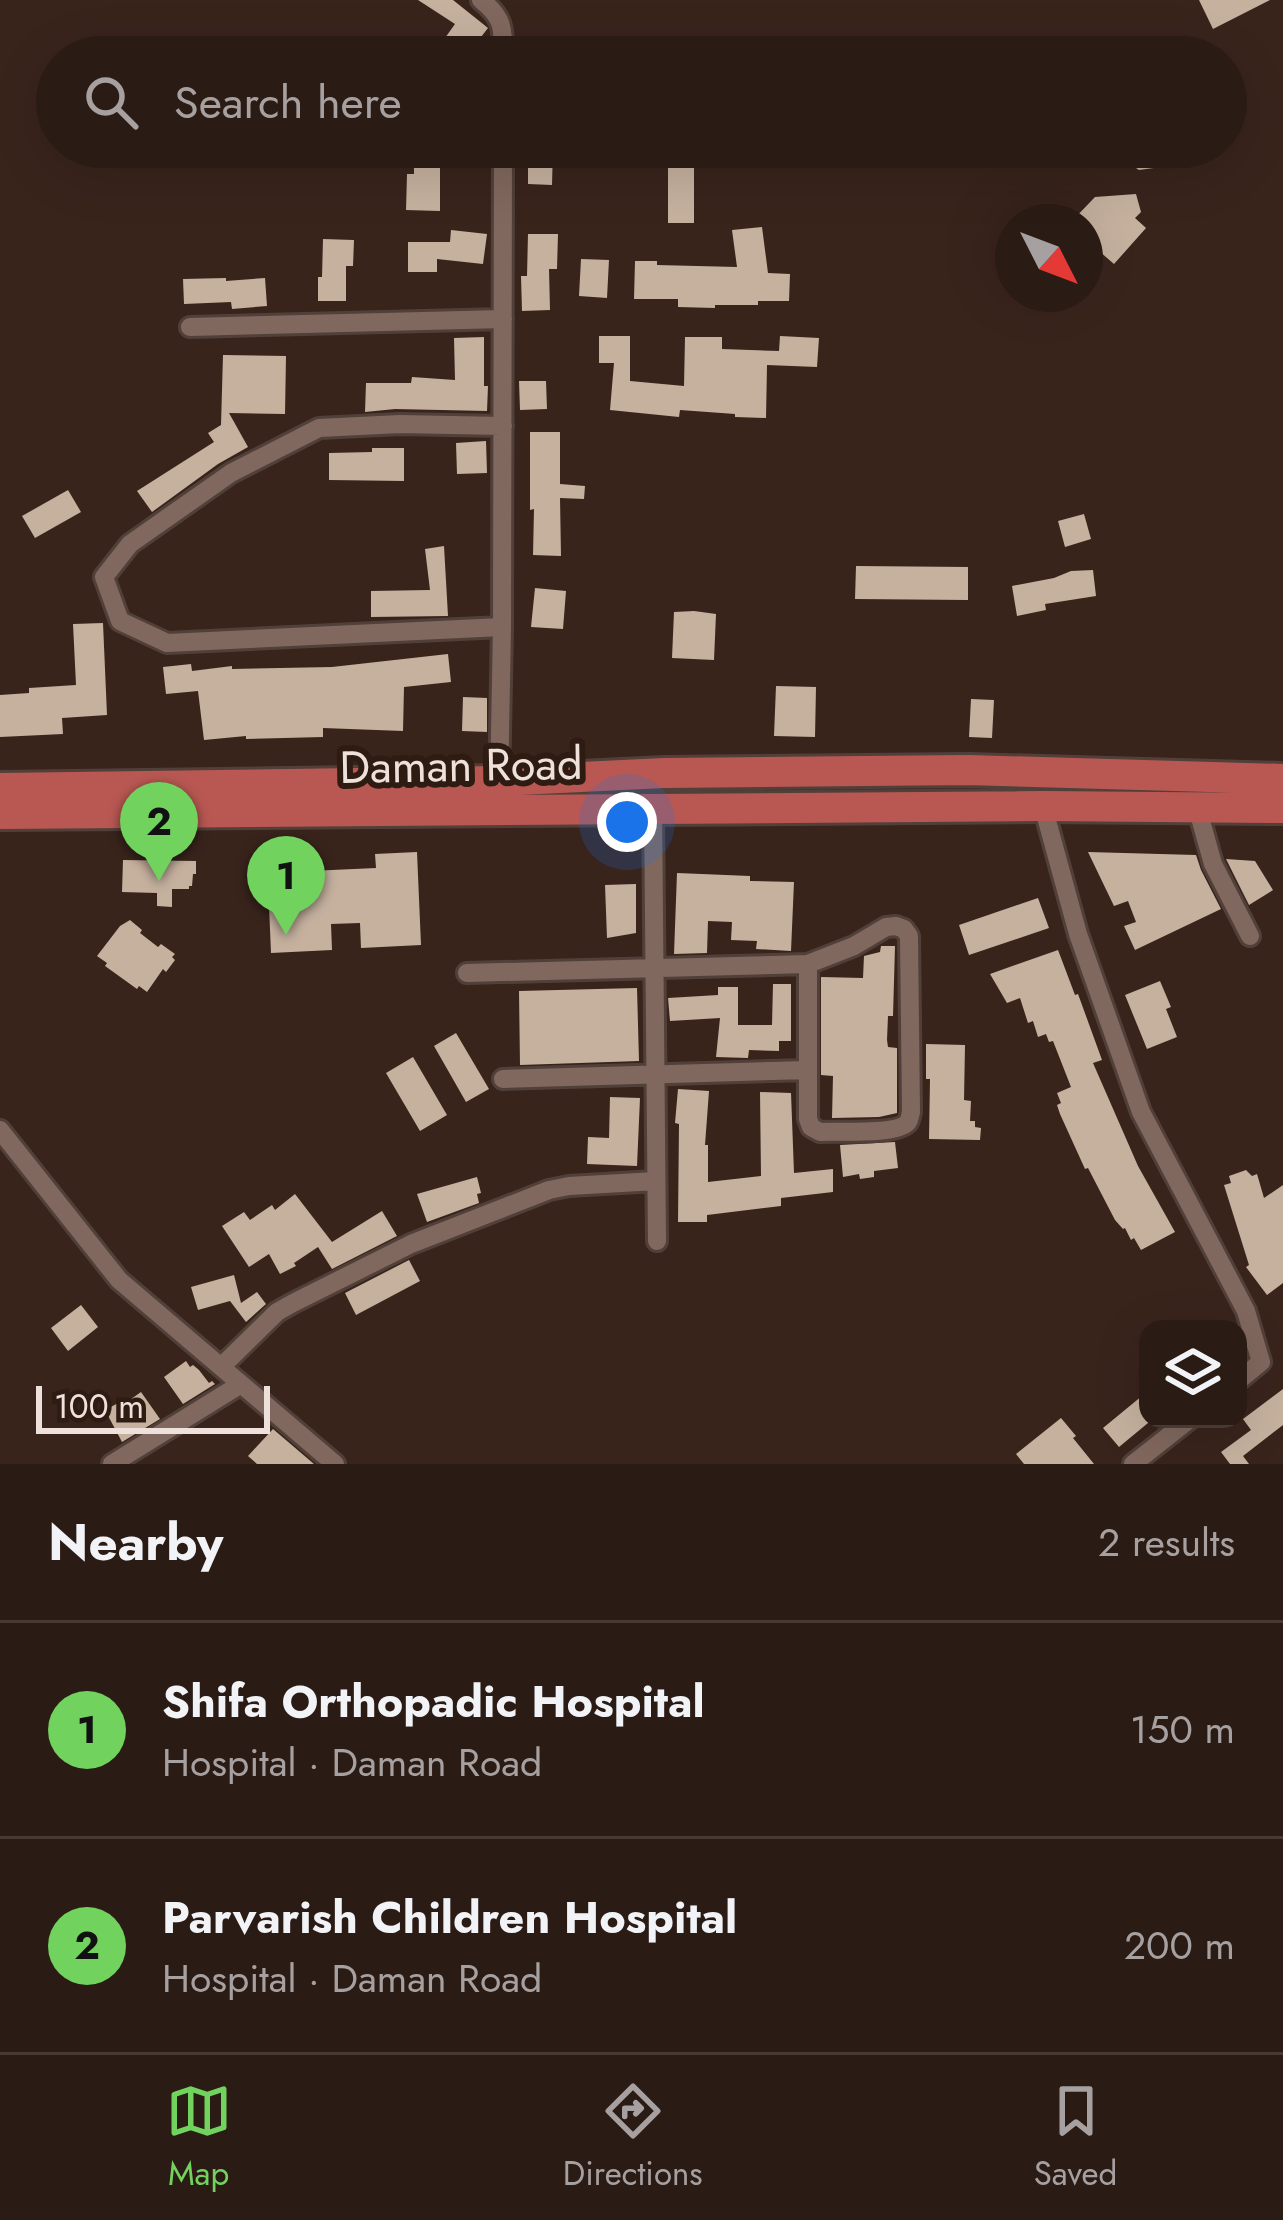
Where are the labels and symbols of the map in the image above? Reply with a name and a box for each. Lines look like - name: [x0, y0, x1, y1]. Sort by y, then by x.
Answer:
- north arrow: [995, 204, 1103, 312]
- street label: Daman Road: [339, 731, 583, 800]
- pin: 2: [120, 782, 198, 881]
- your location: [597, 792, 657, 852]
- pin: 1: [247, 836, 325, 935]
- scale bar: [36, 1380, 270, 1433]

